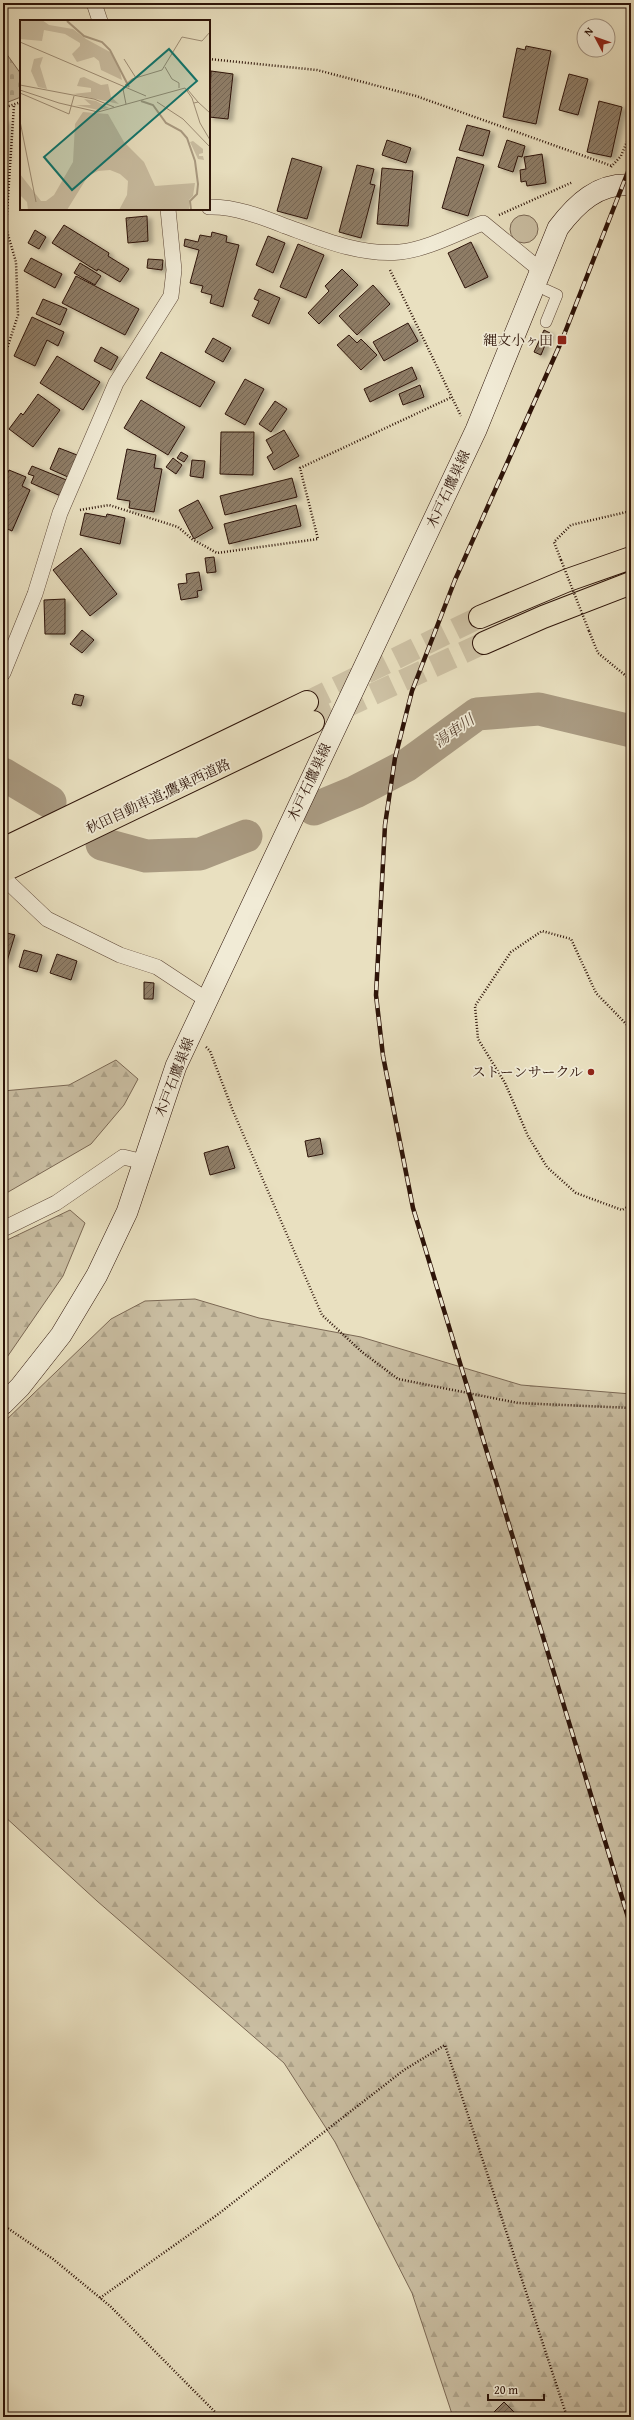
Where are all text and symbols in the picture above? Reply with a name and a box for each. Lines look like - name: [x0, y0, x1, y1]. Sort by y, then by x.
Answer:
- north arrow: [576, 18, 616, 58]
- inset map: [20, 20, 210, 210]
- text: N: [580, 23, 597, 39]
- place label: 縄文小ヶ田: [483, 330, 553, 350]
- marker: 縄文小ヶ田: [556, 334, 568, 346]
- street label: 木戸石鷹巣線: [421, 447, 475, 531]
- water label: 湯車川: [429, 708, 480, 752]
- street label: 木戸石鷹巣線: [282, 740, 336, 824]
- street label: 秋田自動車道;鷹巣西道路: [82, 754, 234, 838]
- street label: 木戸石鷹巣線: [150, 1034, 198, 1120]
- place label: ストーンサークル: [472, 1062, 583, 1082]
- marker: ストーンサークル: [586, 1067, 596, 1077]
- scale bar: [488, 2376, 544, 2402]
- text: 20 m: [494, 2381, 518, 2398]

